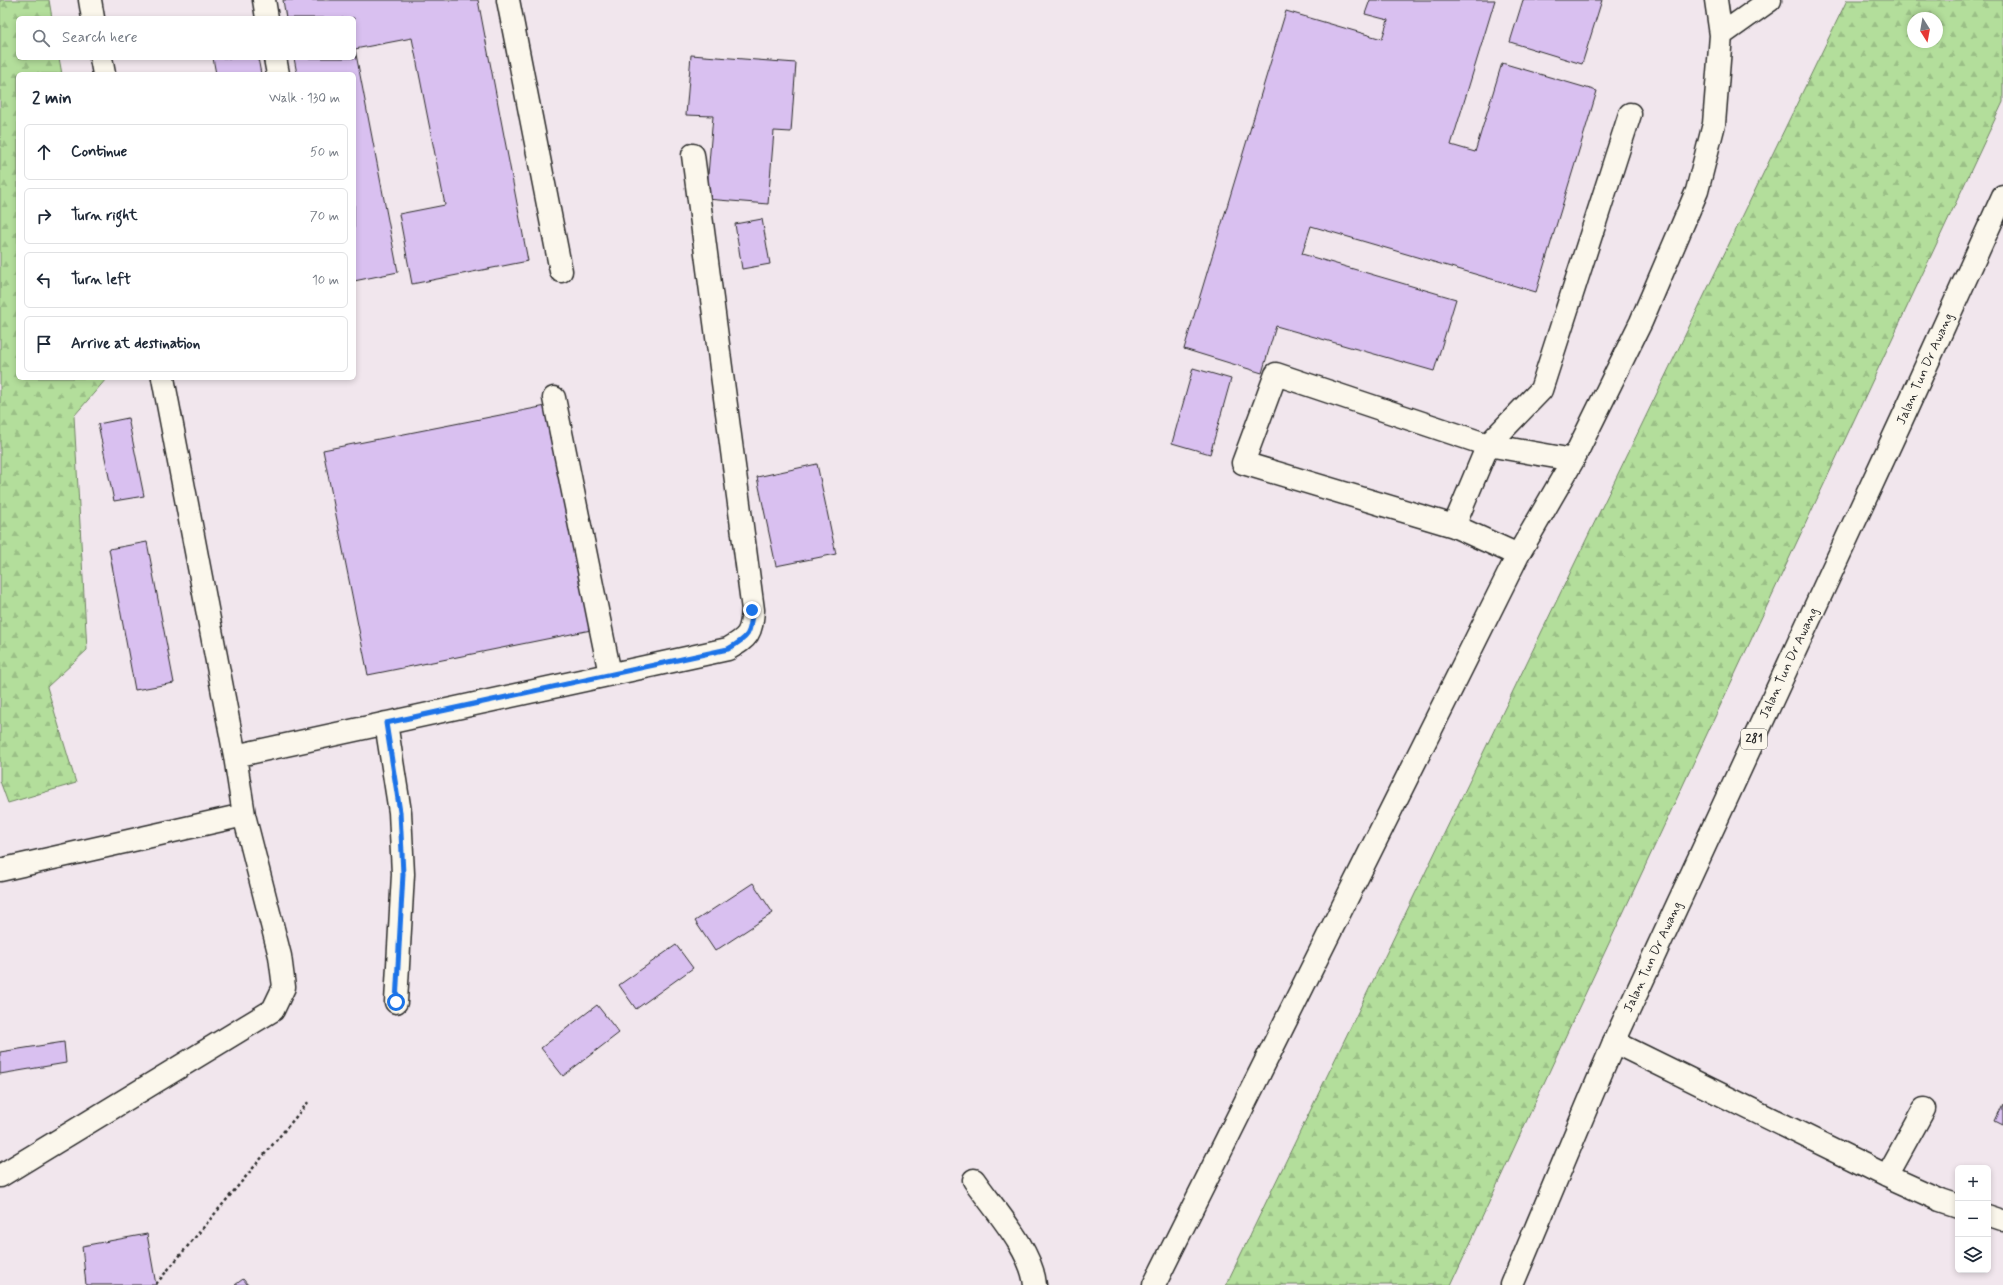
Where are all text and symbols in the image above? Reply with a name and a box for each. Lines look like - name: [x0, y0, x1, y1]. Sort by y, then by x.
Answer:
- north arrow: [1907, 12, 1943, 48]
- search box: [16, 16, 356, 60]
- icon: search: [30, 27, 52, 49]
- text: Search here: [62, 28, 138, 48]
- text: 2 min: [32, 87, 72, 109]
- text: Walk · 130 m: [269, 90, 340, 107]
- icon: ahead: [33, 141, 55, 163]
- text: Continue: [71, 142, 127, 162]
- text: 50 m: [310, 144, 339, 161]
- icon: right: [33, 205, 55, 227]
- text: Turn right: [71, 206, 138, 226]
- text: 70 m: [310, 208, 339, 225]
- icon: left: [33, 269, 55, 291]
- text: Turn left: [71, 270, 131, 290]
- text: 10 m: [312, 272, 339, 289]
- street label: Jalan Tun Dr Awang: [1893, 310, 1957, 428]
- icon: arrive: [33, 333, 55, 355]
- text: Arrive at destination: [71, 334, 200, 354]
- route end: [743, 601, 761, 619]
- street label: Jalan Tun Dr Awang: [1756, 605, 1822, 721]
- road number: 281: [1741, 729, 1767, 749]
- street label: Jalan Tun Dr Awang: [1620, 899, 1686, 1015]
- route start: [387, 993, 405, 1011]
- map controls: [1955, 1165, 1991, 1273]
- button: +: [1955, 1165, 1991, 1201]
- button: −: [1955, 1201, 1991, 1237]
- button: layers: [1955, 1237, 1991, 1273]

